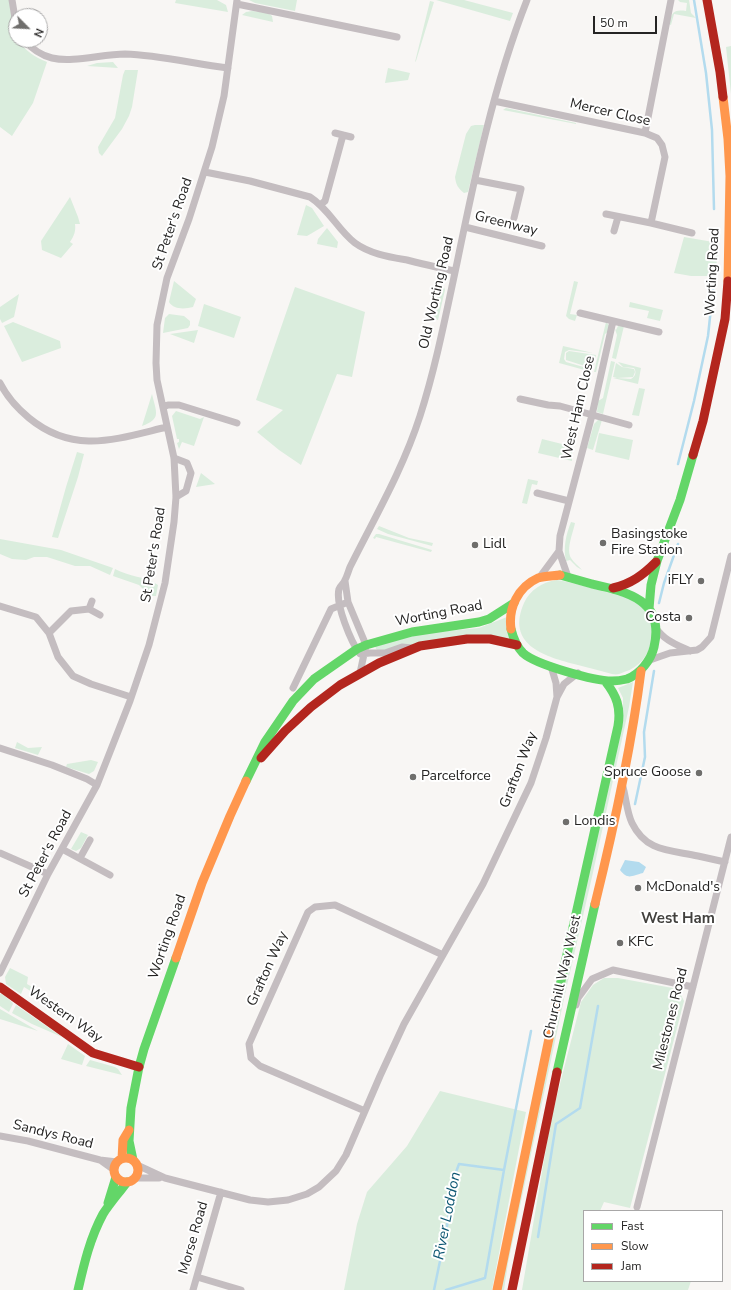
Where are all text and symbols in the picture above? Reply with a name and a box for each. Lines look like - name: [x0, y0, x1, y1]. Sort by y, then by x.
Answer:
- north arrow: [8, 8, 48, 48]
- scale bar: [595, 8, 659, 34]
- text: 50 m: [600, 15, 628, 31]
- text: N: [30, 26, 47, 39]
- street label: Mercer Close: [568, 96, 652, 130]
- street label: St Peter's Road: [149, 176, 197, 272]
- street label: Greenway: [473, 208, 539, 240]
- street label: Worting Road: [702, 228, 724, 316]
- street label: Old Worting Road: [416, 235, 458, 351]
- street label: West Ham Close: [559, 354, 599, 462]
- street label: St Peter's Road: [138, 506, 170, 604]
- place label: Basingstoke Fire Station: [611, 527, 688, 560]
- place label: Lidl: [483, 537, 506, 553]
- marker: Basingstoke Fire Station: [598, 538, 608, 548]
- marker: Lidl: [470, 540, 480, 550]
- place label: iFLY: [668, 573, 693, 589]
- marker: iFLY: [696, 576, 706, 586]
- street label: Worting Road: [394, 597, 484, 631]
- place label: Costa: [645, 610, 681, 626]
- marker: Costa: [684, 613, 694, 623]
- street label: Grafton Way: [497, 730, 541, 810]
- place label: Spruce Goose: [604, 765, 691, 781]
- marker: Spruce Goose: [694, 768, 704, 778]
- place label: Parcelforce: [421, 769, 491, 785]
- marker: Parcelforce: [408, 772, 418, 782]
- street label: St Peter's Road: [16, 808, 76, 900]
- place label: Londis: [574, 814, 615, 830]
- marker: Londis: [561, 817, 571, 827]
- place label: McDonald's: [646, 880, 720, 896]
- marker: McDonald's: [633, 883, 643, 893]
- street label: Worting Road: [146, 893, 190, 981]
- district label: West Ham: [641, 910, 715, 928]
- street label: Churchill Way West: [541, 914, 585, 1040]
- street label: Grafton Way: [244, 929, 292, 1009]
- place label: KFC: [628, 935, 654, 951]
- marker: KFC: [615, 938, 625, 948]
- street label: Milestones Road: [650, 966, 692, 1072]
- street label: Western Way: [25, 983, 105, 1047]
- street label: Sandys Road: [11, 1117, 95, 1153]
- water label: River Loddon: [431, 1171, 465, 1261]
- street label: Morse Road: [176, 1200, 212, 1276]
- legend: [583, 1210, 723, 1282]
- text: Fast: [621, 1218, 644, 1234]
- text: Slow: [621, 1238, 649, 1254]
- text: Jam: [621, 1258, 642, 1274]

